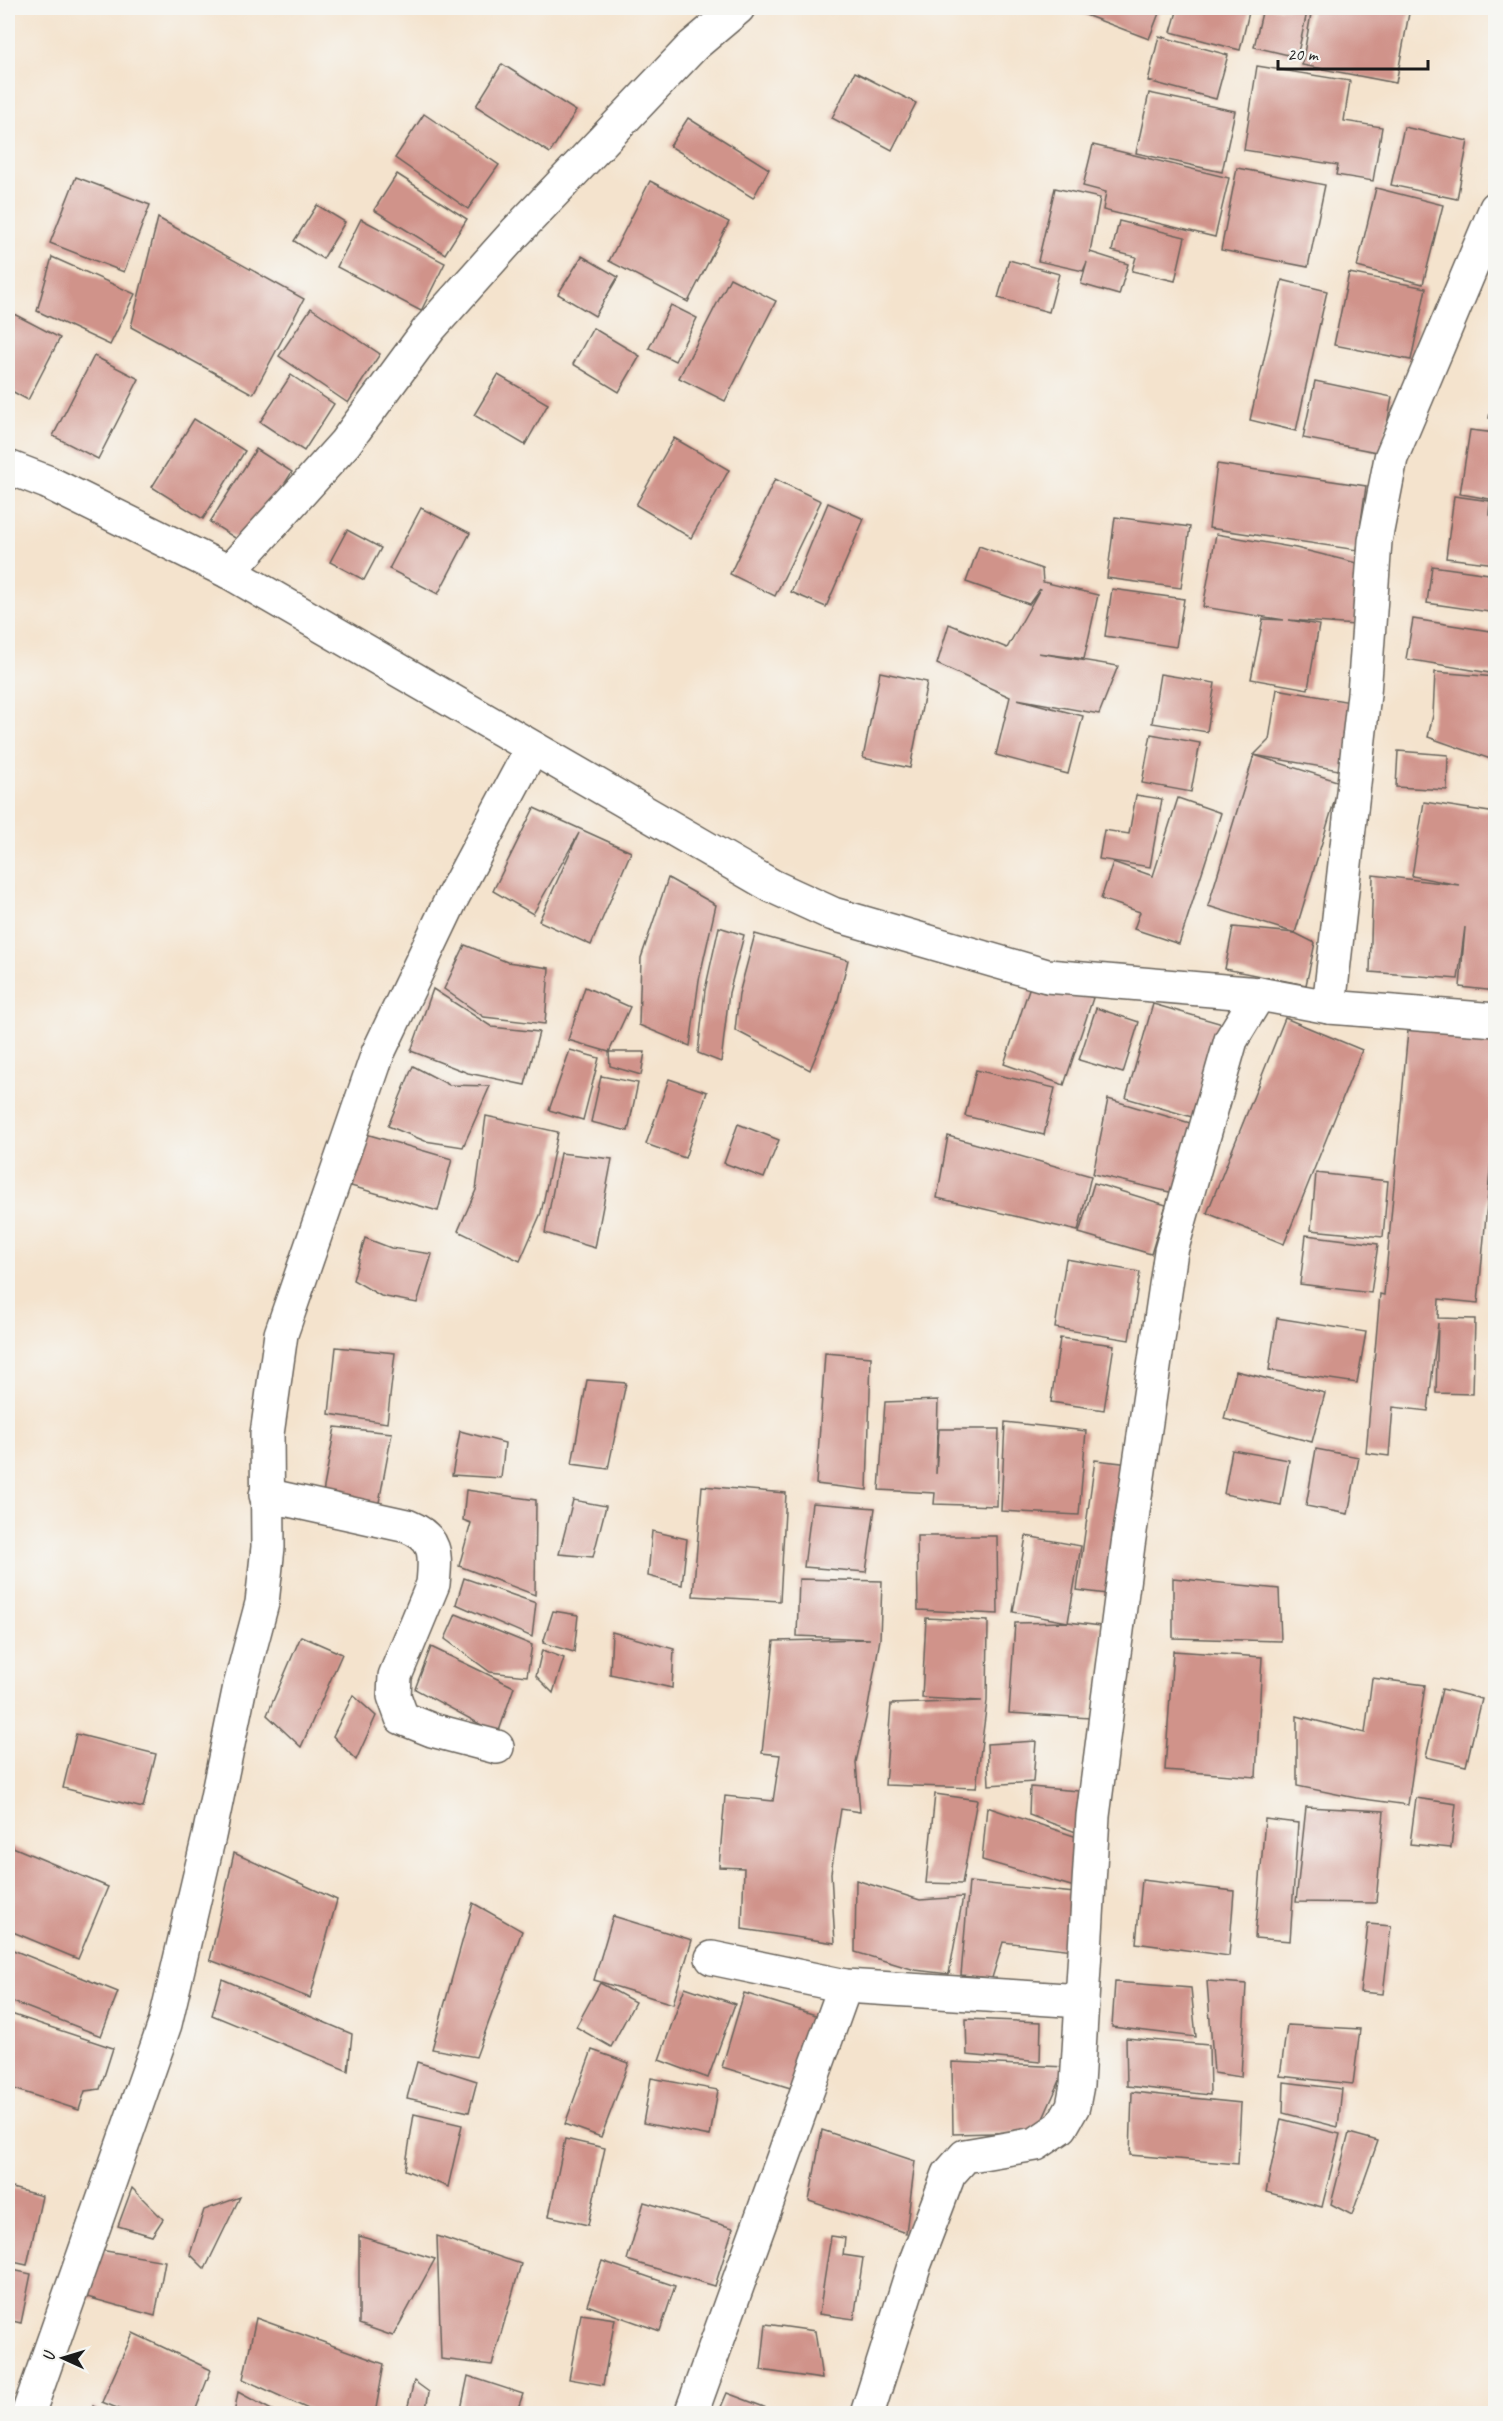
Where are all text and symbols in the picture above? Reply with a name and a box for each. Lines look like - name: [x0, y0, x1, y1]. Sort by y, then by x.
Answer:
- scale bar: [1278, 33, 1428, 71]
- text: 20 m: [1287, 43, 1320, 65]
- north arrow: [33, 2328, 93, 2388]
- text: U: [39, 2349, 60, 2362]

